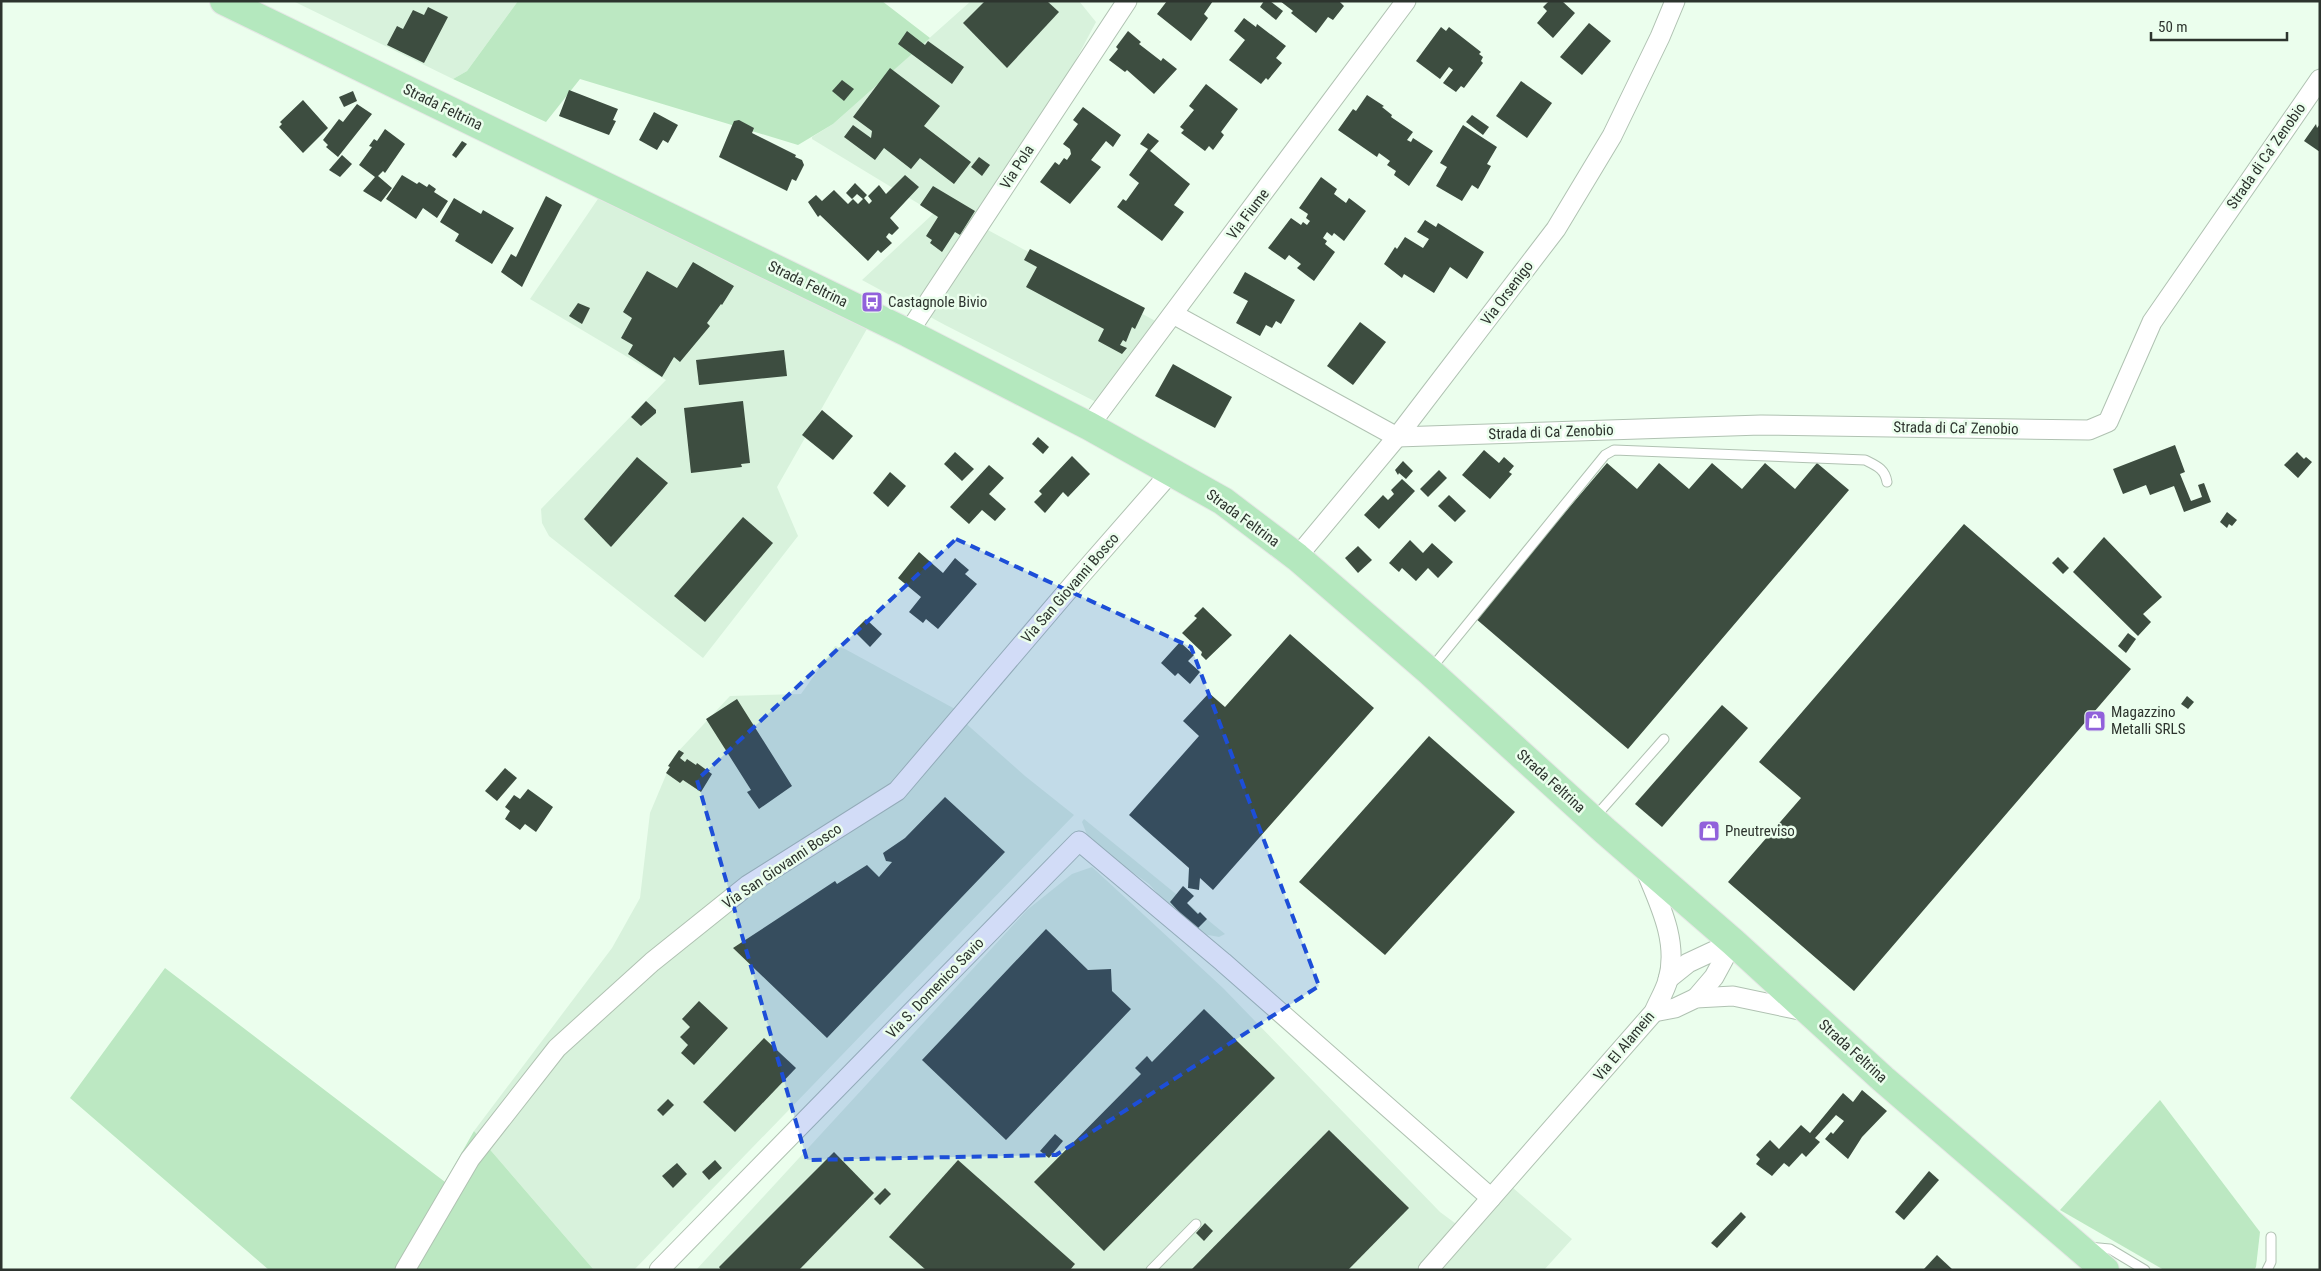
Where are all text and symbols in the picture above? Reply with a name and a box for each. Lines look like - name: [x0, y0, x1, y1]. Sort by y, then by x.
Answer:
- scale bar: [2151, 10, 2287, 42]
- text: 50 m: [2158, 18, 2188, 36]
- street label: Strada Feltrina: [400, 80, 486, 134]
- street label: Strada di Ca' Zenobio: [2223, 100, 2309, 212]
- street label: Via Pola: [996, 142, 1038, 192]
- street label: Via Fiume: [1223, 185, 1273, 243]
- street label: Strada Feltrina: [765, 257, 851, 311]
- street label: Via Orsenigo: [1477, 257, 1537, 329]
- bus stop icon: Castagnole Bivio: [860, 290, 884, 314]
- place label: Castagnole Bivio: [888, 293, 987, 311]
- street label: Strada di Ca' Zenobio: [1893, 418, 2019, 438]
- street label: Strada di Ca' Zenobio: [1488, 421, 1614, 443]
- street label: Strada Feltrina: [1203, 485, 1283, 551]
- street label: Via San Giovanni Bosco: [1017, 529, 1123, 647]
- place label: Magazzino Metalli SRLS: [2111, 703, 2186, 738]
- shop icon: Magazzino Metalli SRLS: [2083, 709, 2107, 733]
- street label: Strada Feltrina: [1513, 745, 1589, 817]
- street label: Via San Giovanni Bosco: [719, 819, 845, 913]
- shop icon: Pneutreviso: [1697, 819, 1721, 843]
- place label: Pneutreviso: [1725, 822, 1795, 840]
- street label: Via S. Domenico Savio: [882, 934, 988, 1042]
- street label: Via El Alamein: [1590, 1008, 1658, 1084]
- street label: Strada Feltrina: [1815, 1015, 1891, 1087]

